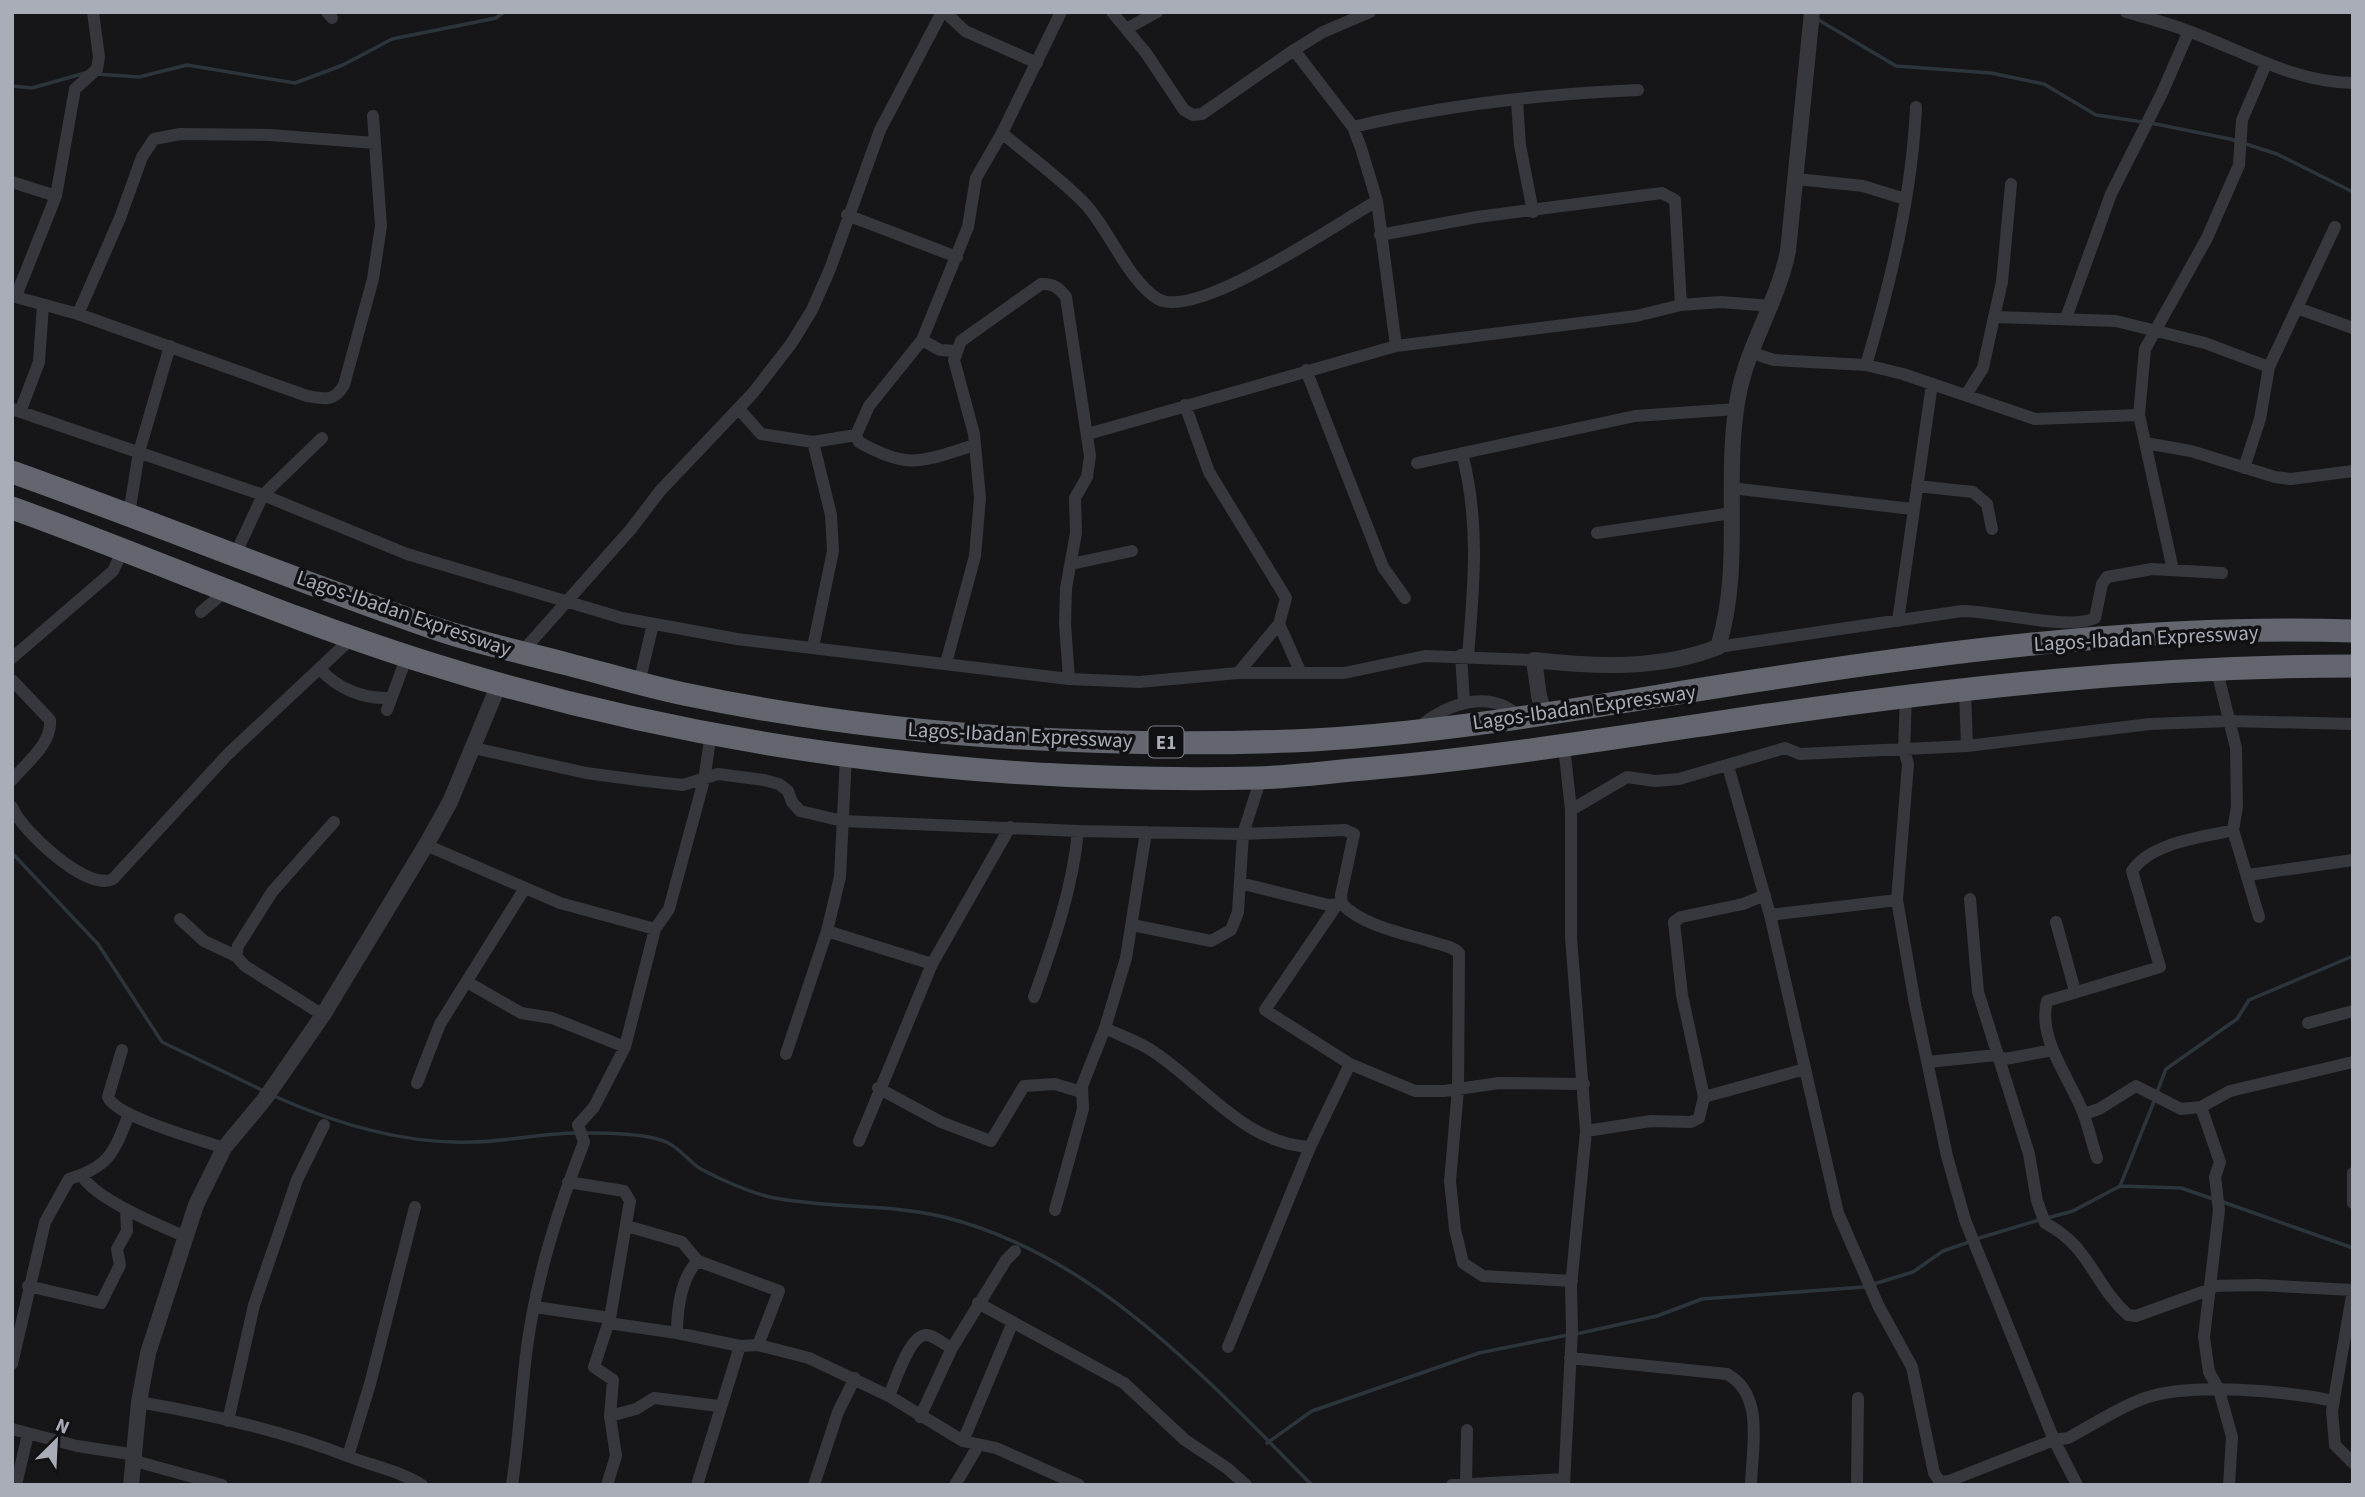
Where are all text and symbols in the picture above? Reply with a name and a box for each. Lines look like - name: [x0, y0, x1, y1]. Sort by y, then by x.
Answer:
- street label: Lagos-Ibadan Expressway: [293, 562, 515, 664]
- street label: Lagos-Ibadan Expressway: [2033, 617, 2259, 659]
- street label: Lagos-Ibadan Expressway: [1470, 676, 1698, 738]
- street label: Lagos-Ibadan Expressway: [907, 714, 1133, 756]
- road number: E1: [1148, 726, 1184, 758]
- north arrow: [21, 1406, 91, 1476]
- text: N: [51, 1412, 74, 1442]

